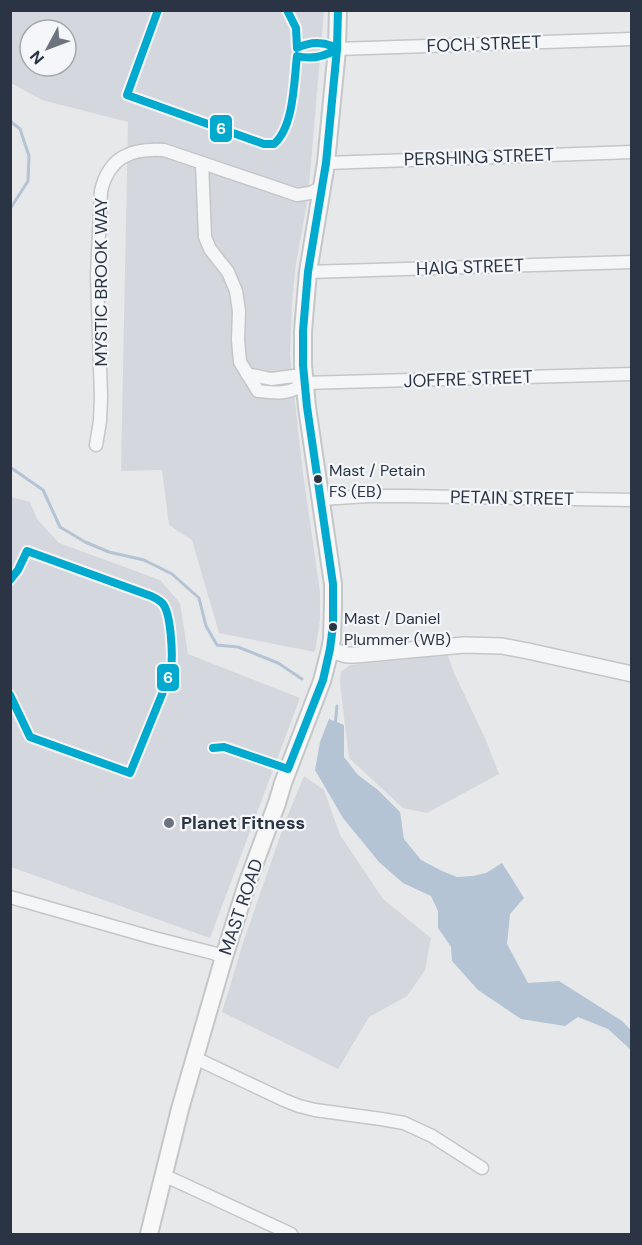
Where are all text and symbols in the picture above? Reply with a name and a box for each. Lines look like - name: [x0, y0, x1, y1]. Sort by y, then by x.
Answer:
- north arrow: [18, 18, 78, 78]
- street label: FOCH STREET: [426, 30, 542, 58]
- text: N: [25, 46, 49, 69]
- line badge: 6: [209, 114, 233, 143]
- text: 6: [216, 118, 226, 139]
- street label: PERSHING STREET: [403, 142, 555, 172]
- street label: MYSTIC BROOK WAY: [89, 197, 113, 366]
- street label: HAIG STREET: [416, 253, 524, 281]
- street label: JOFFRE STREET: [403, 365, 533, 393]
- place label: Mast / Petain FS (EB): [329, 460, 426, 502]
- marker: Mast / Petain FS (EB): [312, 473, 324, 485]
- street label: PETAIN STREET: [450, 485, 574, 511]
- place label: Mast / Daniel Plummer (WB): [344, 608, 451, 650]
- marker: Mast / Daniel Plummer (WB): [327, 621, 339, 633]
- line badge: 6: [156, 663, 180, 692]
- text: 6: [163, 667, 173, 688]
- place label: Planet Fitness: [181, 811, 305, 835]
- marker: Planet Fitness: [162, 816, 176, 830]
- street label: MAST ROAD: [213, 856, 269, 958]

